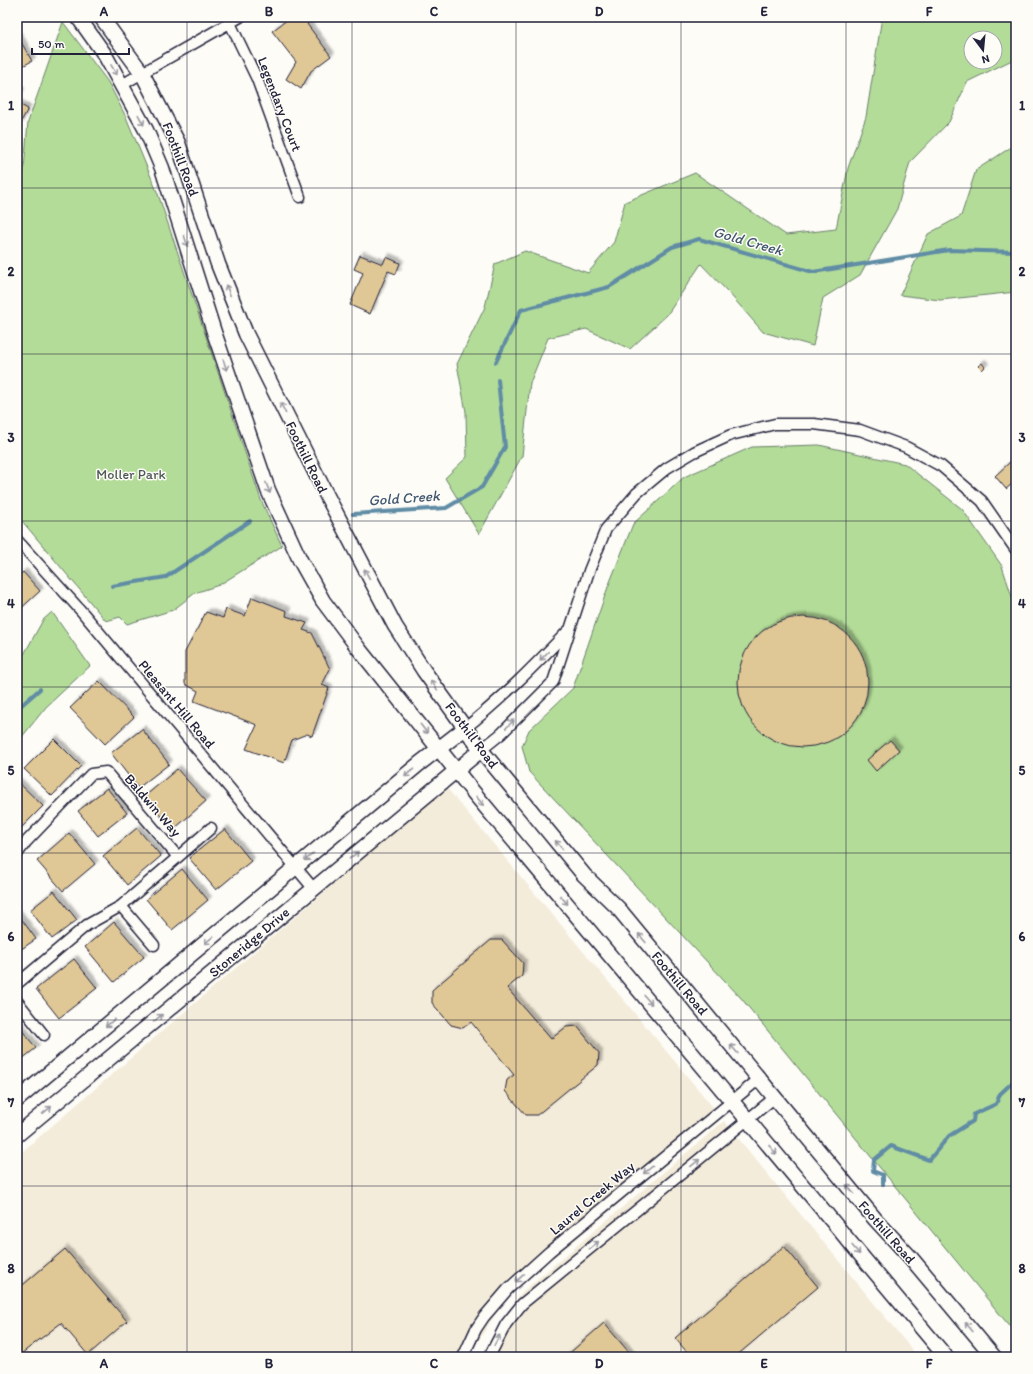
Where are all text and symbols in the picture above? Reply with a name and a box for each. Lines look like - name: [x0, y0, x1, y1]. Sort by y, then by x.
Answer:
- text: A: [99, 4, 109, 19]
- text: B: [265, 4, 274, 19]
- text: C: [430, 4, 439, 19]
- text: D: [595, 4, 604, 19]
- text: E: [760, 4, 768, 19]
- text: F: [926, 4, 933, 19]
- scale bar: [32, 30, 129, 56]
- north arrow: [963, 30, 1003, 70]
- text: 50 m: [38, 37, 64, 51]
- text: N: [980, 52, 991, 66]
- street label: Legendary Court: [254, 55, 305, 154]
- one-way arrow: [110, 64, 118, 76]
- text: 1: [8, 98, 14, 113]
- text: 1: [1019, 98, 1025, 113]
- one-way arrow: [137, 113, 145, 125]
- street label: Foothill Road: [159, 120, 203, 199]
- water label: Gold Creek: [711, 223, 786, 260]
- one-way arrow: [183, 235, 190, 248]
- text: 2: [8, 264, 15, 279]
- text: 2: [1019, 264, 1026, 279]
- one-way arrow: [224, 285, 231, 297]
- one-way arrow: [222, 359, 229, 372]
- one-way arrow: [279, 402, 286, 414]
- street label: Foothill Road: [282, 418, 332, 496]
- text: 3: [7, 430, 15, 445]
- text: 3: [1018, 430, 1026, 445]
- park label: Moller Park: [96, 466, 166, 483]
- one-way arrow: [264, 482, 272, 494]
- water label: Gold Creek: [368, 486, 441, 509]
- one-way arrow: [363, 568, 371, 580]
- text: 4: [7, 596, 15, 611]
- text: 4: [1018, 596, 1026, 611]
- one-way arrow: [539, 651, 549, 661]
- street label: Pleasant Hill Road: [135, 657, 219, 752]
- one-way arrow: [430, 680, 438, 691]
- street label: Foothill Road: [441, 699, 502, 772]
- one-way arrow: [505, 719, 515, 729]
- one-way arrow: [420, 724, 428, 735]
- text: 5: [8, 763, 15, 778]
- text: 5: [1019, 763, 1026, 778]
- one-way arrow: [403, 769, 414, 778]
- street label: Baldwin Way: [121, 770, 185, 841]
- one-way arrow: [476, 795, 485, 806]
- one-way arrow: [555, 839, 564, 850]
- one-way arrow: [349, 850, 360, 859]
- one-way arrow: [304, 852, 315, 861]
- one-way arrow: [560, 895, 569, 905]
- street label: Stoneridge Drive: [206, 904, 293, 981]
- text: 6: [8, 929, 15, 944]
- text: 6: [1019, 929, 1026, 944]
- one-way arrow: [638, 932, 647, 943]
- one-way arrow: [204, 936, 215, 945]
- street label: Foothill Road: [648, 948, 712, 1019]
- one-way arrow: [643, 994, 652, 1005]
- one-way arrow: [152, 1014, 163, 1023]
- one-way arrow: [104, 1019, 115, 1028]
- one-way arrow: [730, 1043, 739, 1054]
- text: 7: [7, 1095, 15, 1110]
- text: 7: [1018, 1095, 1026, 1110]
- one-way arrow: [42, 1106, 52, 1115]
- one-way arrow: [769, 1145, 778, 1155]
- street label: Laurel Creek Way: [546, 1158, 639, 1239]
- one-way arrow: [689, 1158, 700, 1167]
- one-way arrow: [642, 1165, 653, 1174]
- one-way arrow: [846, 1184, 855, 1195]
- street label: Foothill Road: [855, 1197, 919, 1268]
- one-way arrow: [588, 1240, 599, 1249]
- one-way arrow: [852, 1244, 861, 1255]
- text: 8: [7, 1261, 15, 1276]
- text: 8: [1018, 1261, 1026, 1276]
- one-way arrow: [515, 1273, 525, 1283]
- one-way arrow: [964, 1322, 973, 1333]
- one-way arrow: [494, 1334, 502, 1346]
- text: A: [99, 1356, 109, 1371]
- text: B: [265, 1356, 274, 1371]
- text: C: [430, 1356, 439, 1371]
- text: D: [595, 1356, 604, 1371]
- text: E: [760, 1356, 768, 1371]
- text: F: [926, 1356, 933, 1371]

